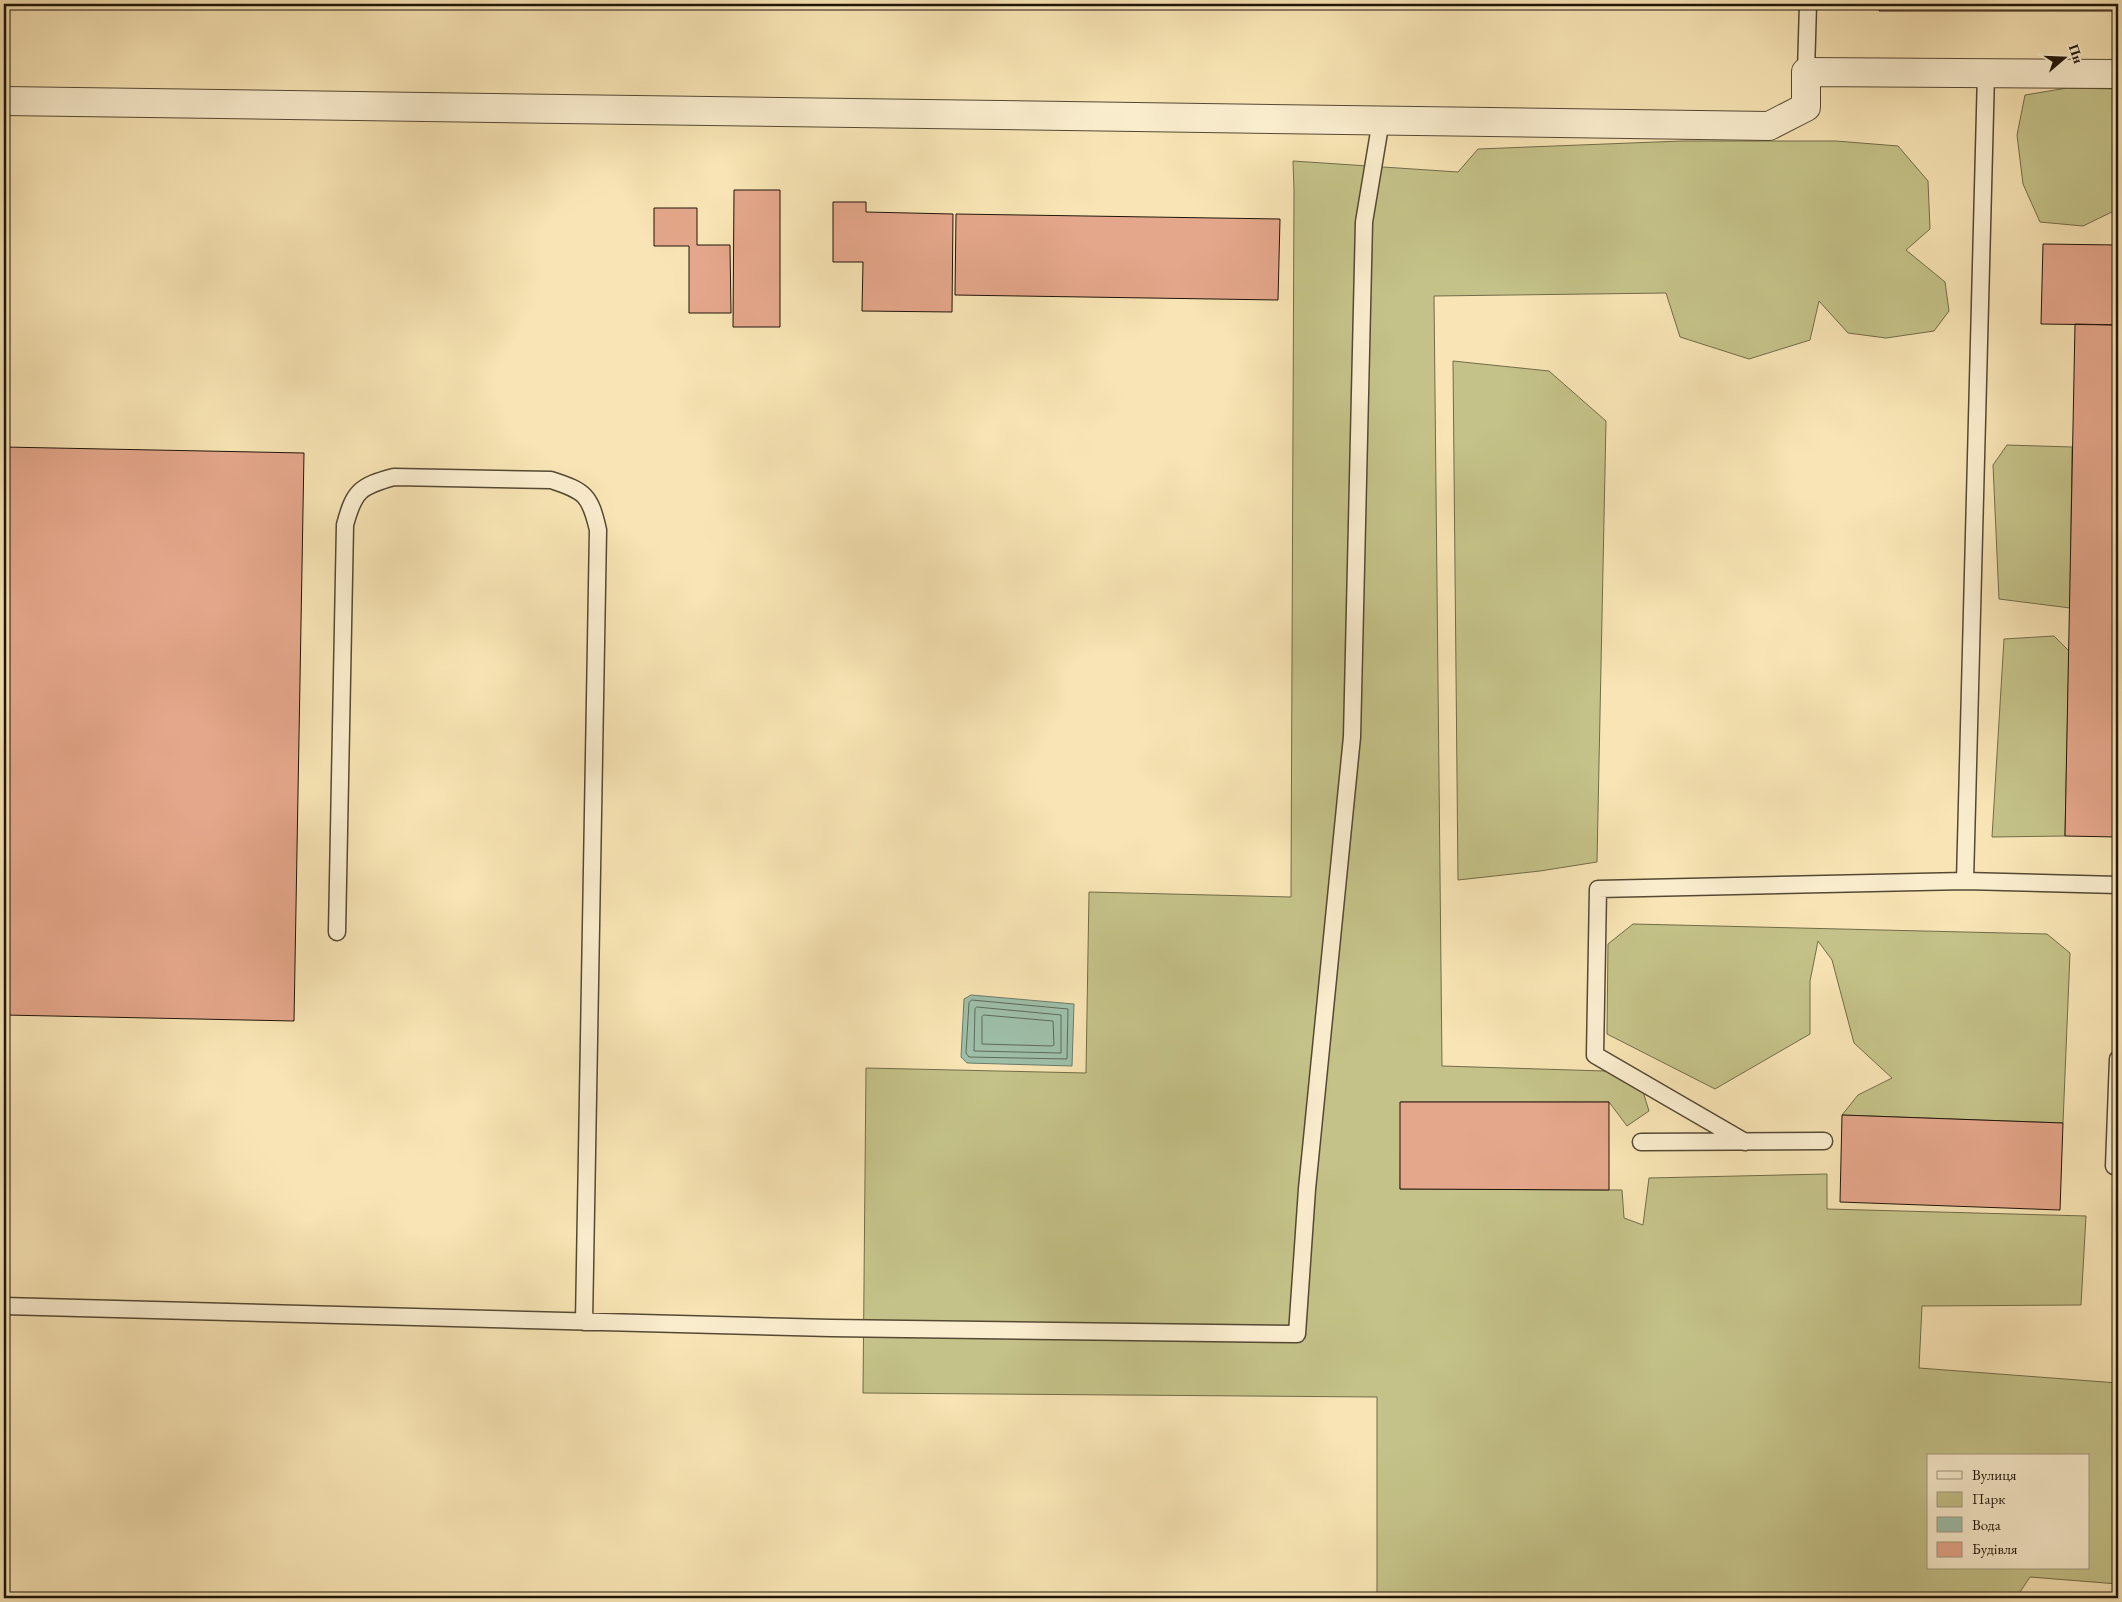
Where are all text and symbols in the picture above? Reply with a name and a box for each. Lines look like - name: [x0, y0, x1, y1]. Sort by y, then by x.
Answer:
- north arrow: [2040, 32, 2090, 82]
- text: Пн: [2065, 42, 2088, 66]
- legend: [1927, 1454, 2090, 1570]
- text: Вулиця: [1972, 1465, 2017, 1484]
- text: Парк: [1972, 1489, 2005, 1508]
- text: Вода: [1972, 1515, 2001, 1534]
- text: Будівля: [1972, 1539, 2018, 1558]

